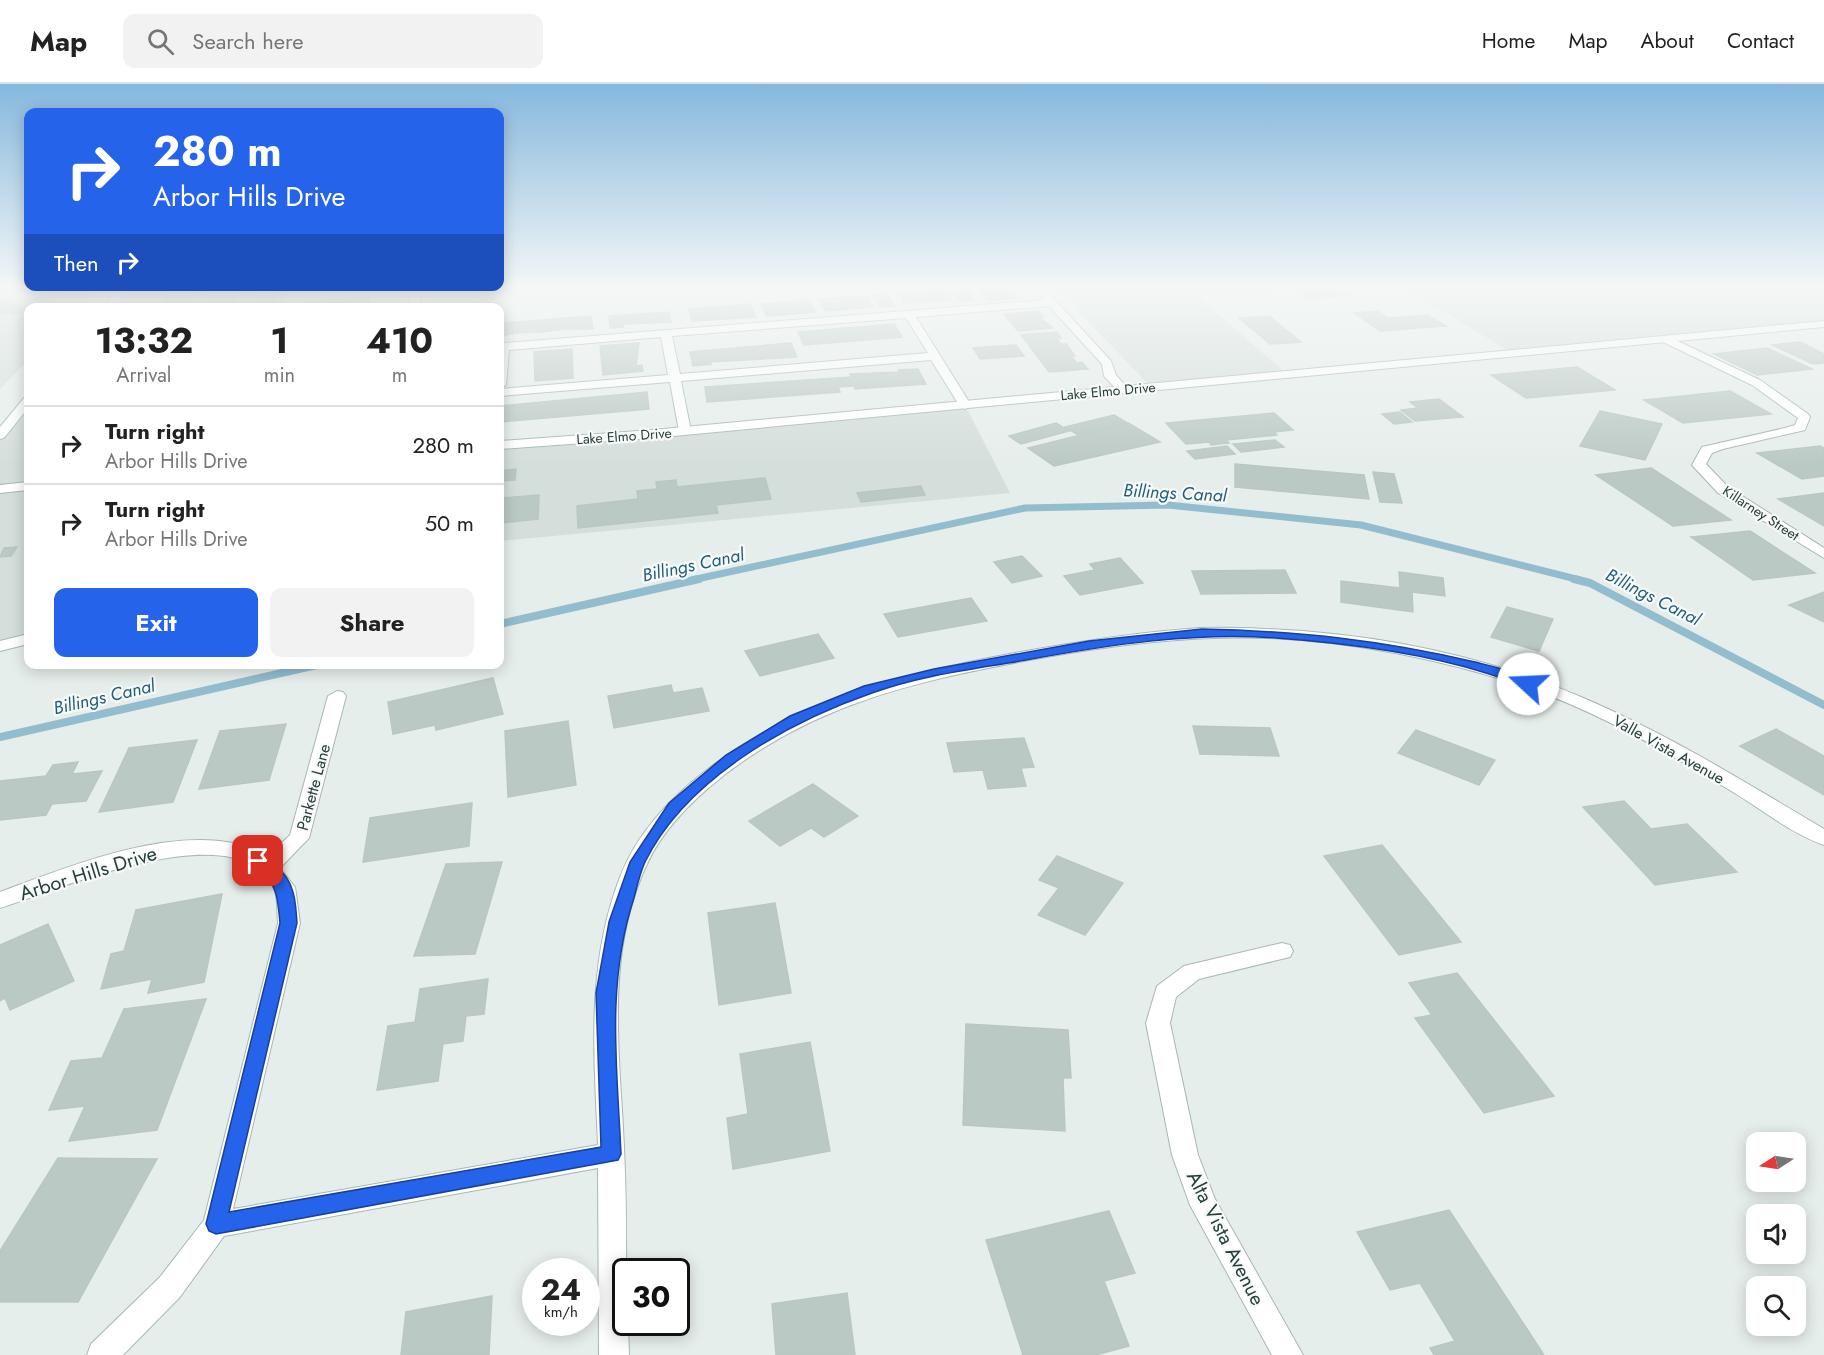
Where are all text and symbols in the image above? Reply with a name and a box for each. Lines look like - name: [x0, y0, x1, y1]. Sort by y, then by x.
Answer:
- search box: [123, 14, 543, 68]
- text: Map: [30, 21, 87, 62]
- icon: search: [144, 25, 177, 58]
- text: Search here: [192, 25, 304, 57]
- text: Home: [1482, 26, 1535, 56]
- text: Map: [1568, 26, 1608, 56]
- text: About: [1641, 26, 1694, 56]
- text: Contact: [1727, 26, 1794, 56]
- text: 280 m: [153, 121, 282, 182]
- icon: right: [54, 132, 132, 210]
- text: Arbor Hills Drive: [153, 177, 345, 216]
- icon: right: [111, 246, 144, 279]
- text: Then: [54, 247, 99, 279]
- text: 13:32: [95, 314, 193, 366]
- text: 1: [270, 314, 289, 366]
- text: 410: [366, 314, 433, 366]
- text: Arrival: [116, 361, 171, 390]
- text: min: [264, 361, 295, 390]
- text: m: [392, 361, 407, 390]
- street label: Lake Elmo Drive: [1060, 377, 1156, 405]
- text: Turn right: [105, 415, 205, 447]
- street label: Lake Elmo Drive: [576, 423, 672, 449]
- icon: right: [54, 429, 87, 462]
- text: 280 m: [413, 429, 474, 461]
- text: Arbor Hills Drive: [105, 447, 247, 476]
- water label: Billings Canal: [1123, 477, 1228, 509]
- street label: Killarney Street: [1719, 481, 1804, 546]
- text: Turn right: [105, 493, 205, 525]
- icon: right: [54, 507, 87, 540]
- text: 50 m: [425, 507, 474, 539]
- text: Arbor Hills Drive: [105, 525, 247, 554]
- water label: Billings Canal: [640, 541, 747, 588]
- water label: Billings Canal: [1601, 562, 1706, 633]
- button: Exit: [54, 588, 258, 657]
- button: Share: [270, 588, 474, 657]
- position arrow: [1496, 652, 1560, 716]
- water label: Billings Canal: [51, 672, 158, 721]
- street label: Valle Vista Avenue: [1609, 709, 1729, 790]
- street label: Parkette Lane: [291, 741, 336, 833]
- pin: [232, 835, 283, 886]
- street label: Arbor Hills Drive: [16, 839, 161, 908]
- icon: arrive: [241, 844, 274, 877]
- north arrow: [1746, 1132, 1806, 1192]
- map controls: [1746, 1132, 1806, 1336]
- street label: Alta Vista Avenue: [1179, 1166, 1272, 1310]
- button: sound: [1746, 1204, 1806, 1264]
- speed limit sign: 30: [612, 1258, 690, 1336]
- text: 24: [541, 1268, 581, 1311]
- button: search: [1746, 1276, 1806, 1336]
- text: km/h: [544, 1301, 578, 1323]

